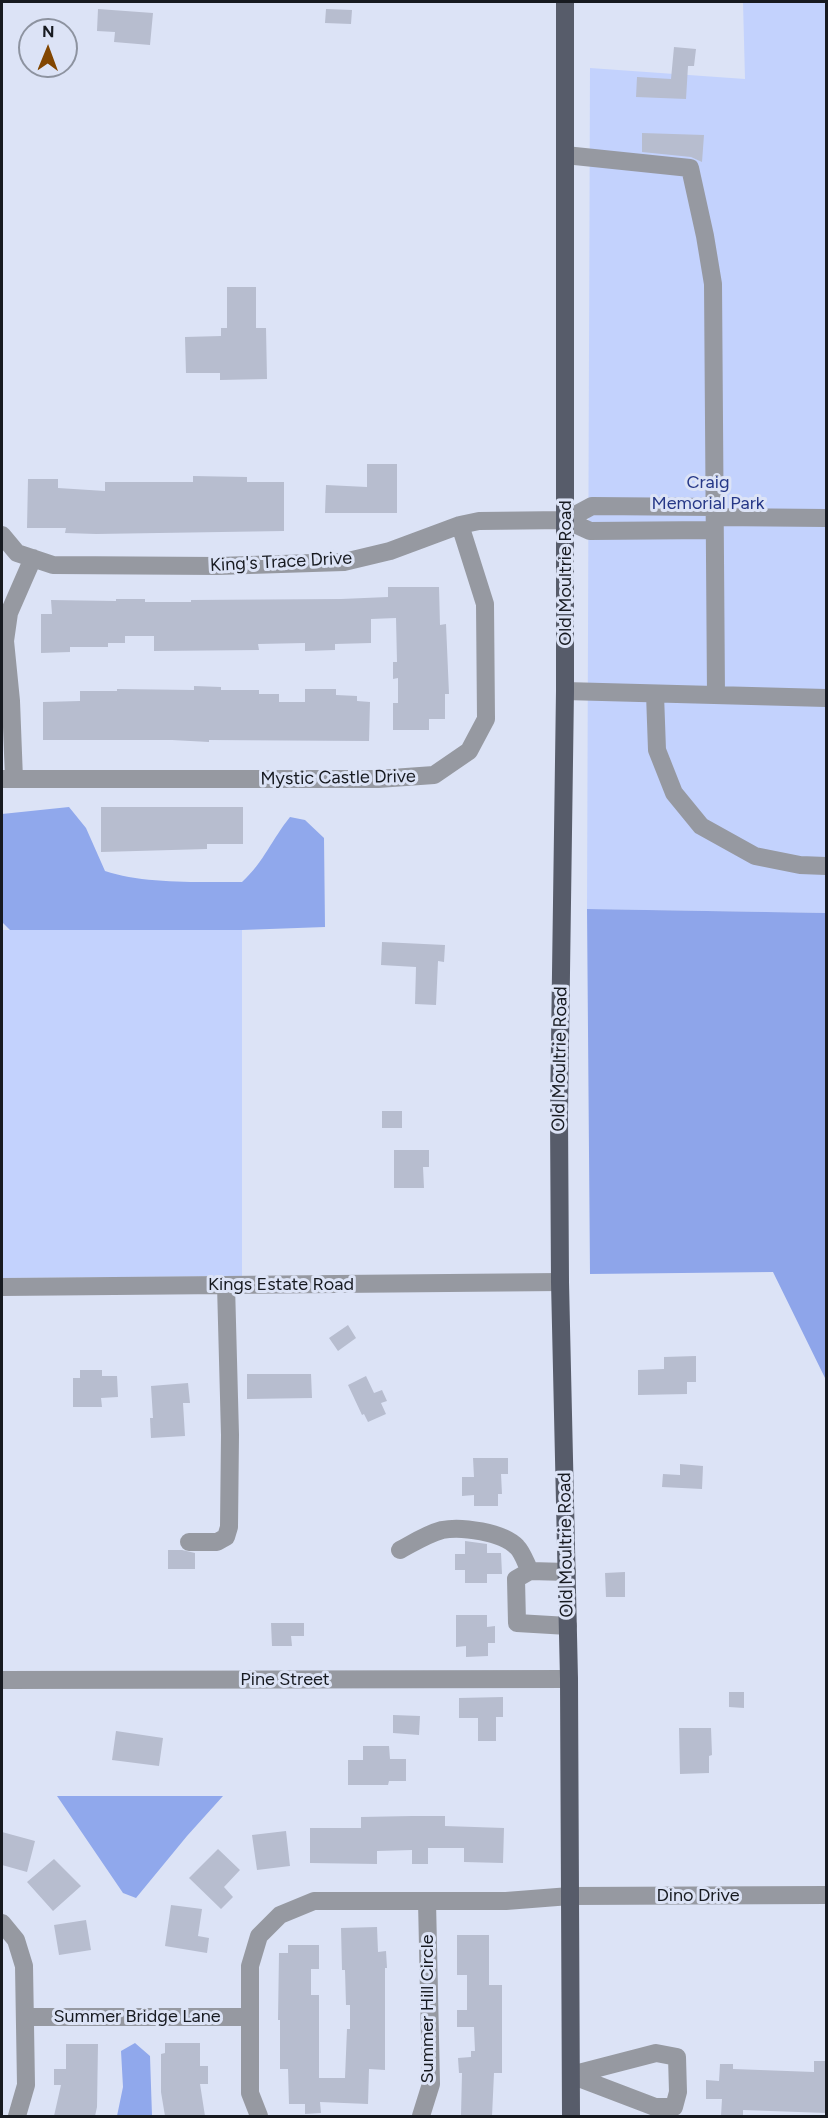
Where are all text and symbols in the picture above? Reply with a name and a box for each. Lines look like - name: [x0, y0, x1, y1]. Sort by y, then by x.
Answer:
- north arrow: [18, 18, 78, 78]
- text: N: [42, 22, 55, 41]
- park label: Craig Memorial Park: [652, 472, 764, 514]
- street label: Old Moultrie Road: [555, 500, 577, 646]
- street label: King's Trace Drive: [209, 547, 353, 577]
- street label: Mystic Castle Drive: [260, 766, 416, 790]
- street label: Old Moultrie Road: [548, 986, 572, 1132]
- street label: Kings Estate Road: [208, 1274, 354, 1296]
- street label: Old Moultrie Road: [554, 1472, 578, 1618]
- street label: Pine Street: [240, 1669, 330, 1691]
- street label: Dino Drive: [656, 1885, 740, 1907]
- street label: Summer Hill Circle: [417, 1935, 439, 2083]
- street label: Summer Bridge Lane: [53, 2006, 221, 2028]

